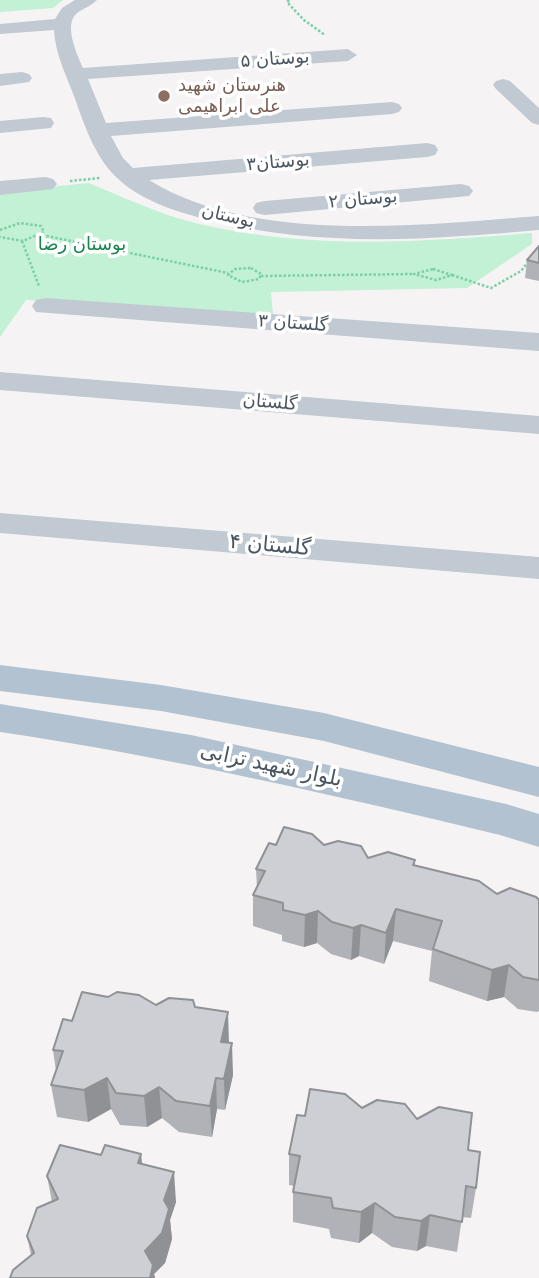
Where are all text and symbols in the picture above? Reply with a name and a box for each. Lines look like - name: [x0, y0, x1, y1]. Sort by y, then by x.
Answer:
- street label: بوستان ۵: [240, 47, 310, 73]
- place label: هنرستان شهید علی ابراهیمی: [178, 75, 286, 118]
- marker: هنرستان شهید علی ابراهیمی: [156, 88, 172, 104]
- street label: بوستان۳: [246, 149, 310, 177]
- street label: بوستان ۲: [328, 186, 398, 214]
- street label: بوستان: [199, 200, 257, 234]
- park label: بوستان رضا: [38, 234, 126, 256]
- street label: گلستان ۳: [257, 311, 329, 337]
- street label: گلستان: [242, 390, 298, 416]
- street label: گلستان ۴: [228, 530, 312, 562]
- street label: بلوار شهید ترابی: [198, 739, 344, 793]

